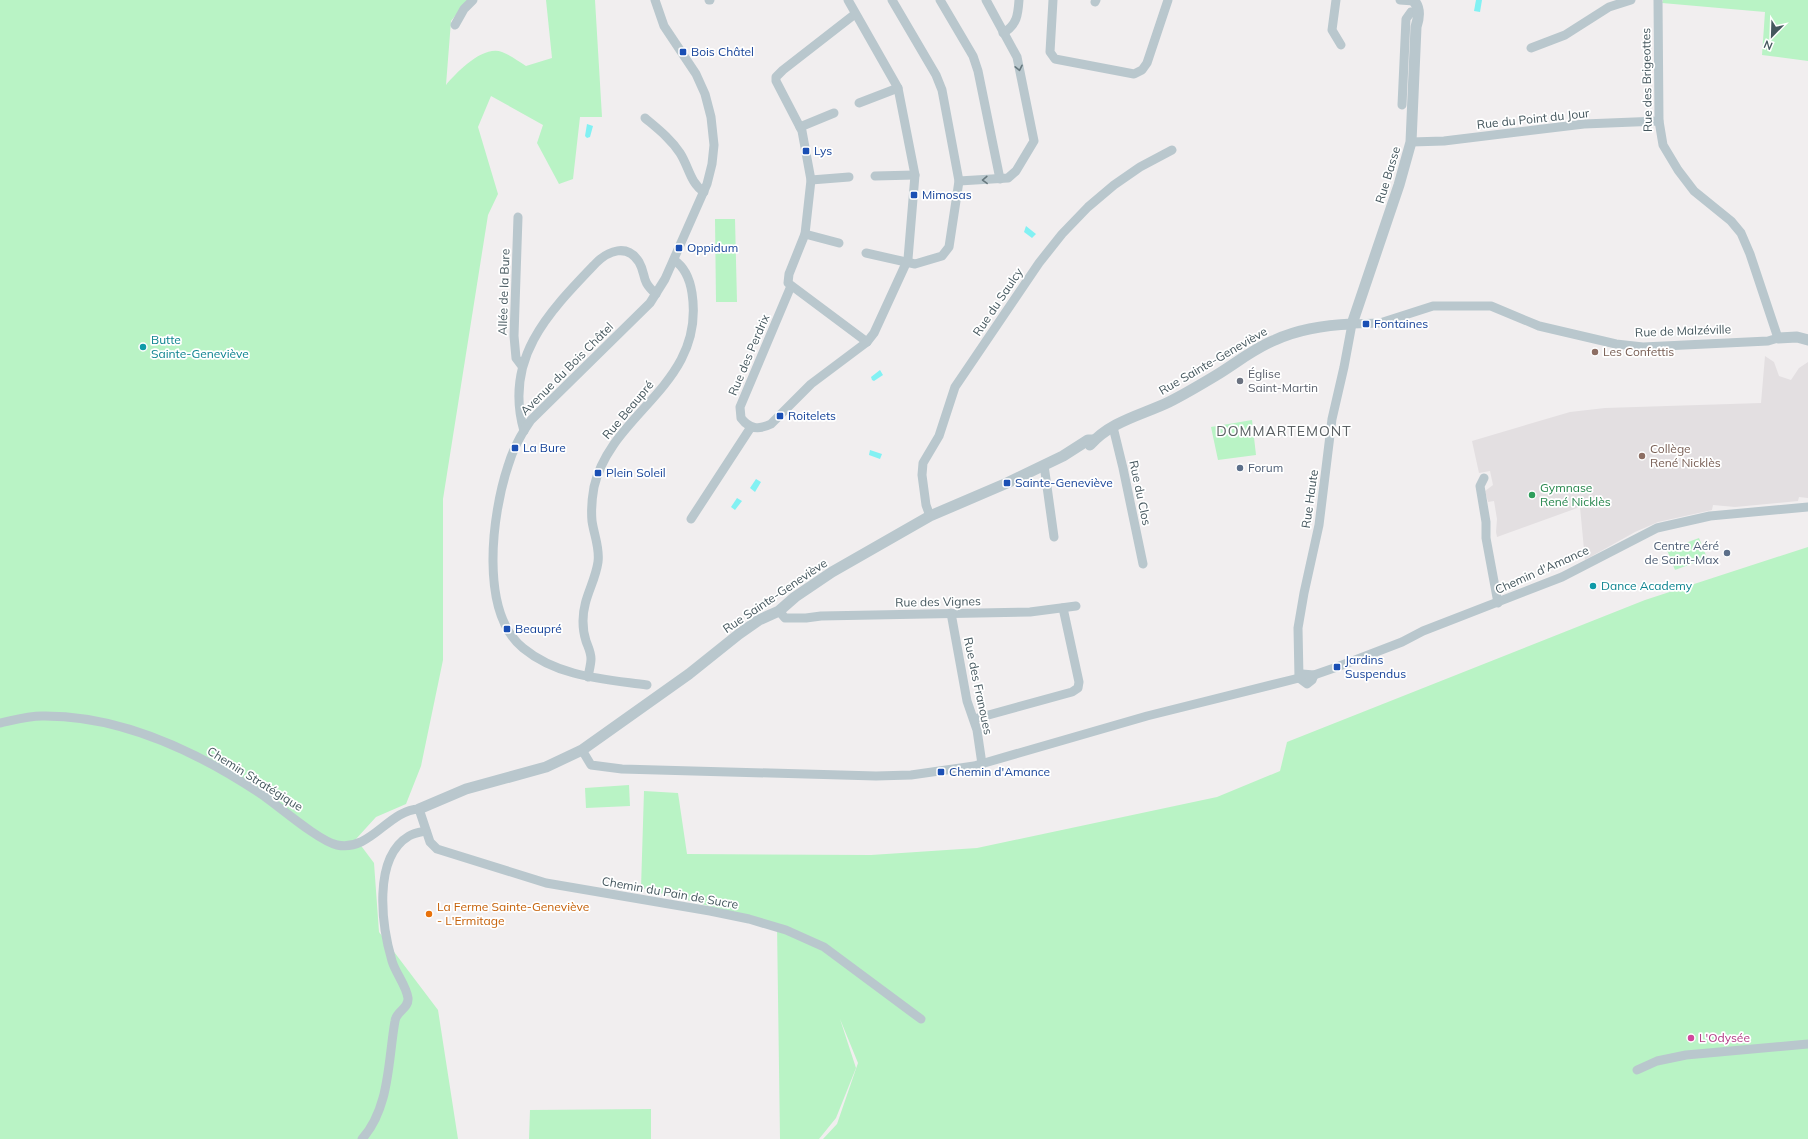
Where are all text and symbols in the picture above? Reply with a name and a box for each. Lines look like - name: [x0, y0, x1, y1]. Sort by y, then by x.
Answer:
- north arrow: [1752, 16, 1792, 56]
- street label: Rue des Brigeottes: [1638, 28, 1655, 132]
- text: N: [1762, 37, 1775, 53]
- place label: Bois Châtel: [691, 44, 754, 59]
- marker: Bois Châtel: [678, 47, 688, 57]
- one-way arrow: [1015, 65, 1023, 71]
- street label: Rue du Point du Jour: [1476, 105, 1591, 132]
- place label: Lys: [814, 143, 832, 158]
- street label: Rue Basse: [1372, 145, 1403, 205]
- marker: Lys: [801, 146, 811, 156]
- one-way arrow: [982, 175, 988, 184]
- place label: Mimosas: [922, 187, 972, 202]
- marker: Mimosas: [909, 190, 919, 200]
- place label: Oppidum: [687, 240, 738, 255]
- marker: Oppidum: [674, 243, 684, 253]
- street label: Allée de la Bure: [494, 248, 513, 336]
- street label: Rue du Saulcy: [969, 264, 1026, 339]
- street label: Rue des Perdrix: [725, 311, 773, 398]
- place label: Fontaines: [1374, 316, 1428, 331]
- street label: Avenue du Bois Châtel: [517, 319, 616, 418]
- marker: Fontaines: [1361, 319, 1371, 329]
- street label: Rue de Malzéville: [1635, 321, 1731, 340]
- street label: Rue Sainte-Geneviève: [1156, 323, 1270, 398]
- place label: Butte Sainte-Geneviève: [151, 332, 249, 361]
- marker: Butte Sainte-Geneviève: [138, 342, 148, 352]
- place label: Les Confettis: [1603, 344, 1674, 359]
- marker: Les Confettis: [1590, 347, 1600, 357]
- place label: Église Saint-Martin: [1248, 366, 1318, 395]
- marker: Église Saint-Martin: [1235, 376, 1245, 386]
- street label: Rue Beaupré: [599, 377, 656, 442]
- place label: Roitelets: [788, 408, 836, 423]
- marker: Roitelets: [775, 411, 785, 421]
- district label: DOMMARTEMONT: [1216, 422, 1352, 440]
- place label: La Bure: [523, 440, 566, 455]
- place label: Collège René Nicklès: [1650, 441, 1721, 470]
- marker: La Bure: [510, 443, 520, 453]
- marker: Collège René Nicklès: [1637, 451, 1647, 461]
- street label: Rue du Clos: [1126, 459, 1155, 527]
- place label: Forum: [1248, 460, 1283, 475]
- marker: Forum: [1235, 463, 1245, 473]
- place label: Plein Soleil: [606, 465, 666, 480]
- marker: Plein Soleil: [593, 468, 603, 478]
- street label: Rue Haute: [1298, 469, 1321, 529]
- place label: Sainte-Geneviève: [1015, 475, 1113, 490]
- marker: Sainte-Geneviève: [1002, 478, 1012, 488]
- place label: Gymnase René Nicklès: [1540, 480, 1611, 509]
- marker: Gymnase René Nicklès: [1527, 490, 1537, 500]
- place label: Centre Aéré de Saint-Max: [1644, 538, 1720, 567]
- street label: Chemin d'Amance: [1493, 542, 1591, 597]
- marker: Centre Aéré de Saint-Max: [1722, 548, 1732, 558]
- street label: Rue Sainte-Geneviève: [720, 555, 830, 636]
- place label: Dance Academy: [1601, 578, 1693, 593]
- marker: Dance Academy: [1588, 581, 1598, 591]
- street label: Rue des Vignes: [895, 593, 981, 610]
- place label: Beaupré: [515, 621, 562, 636]
- marker: Beaupré: [502, 624, 512, 634]
- street label: Rue des Franoues: [961, 636, 996, 736]
- place label: Jardins Suspendus: [1345, 652, 1406, 681]
- marker: Jardins Suspendus: [1332, 662, 1342, 672]
- street label: Chemin Stratégique: [205, 743, 306, 814]
- place label: Chemin d'Amance: [949, 764, 1050, 779]
- marker: Chemin d'Amance: [936, 767, 946, 777]
- street label: Chemin du Pain de Sucre: [601, 873, 740, 912]
- place label: La Ferme Sainte-Geneviève - L'Ermitage: [437, 899, 589, 928]
- marker: La Ferme Sainte-Geneviève - L'Ermitage: [424, 909, 434, 919]
- place label: L'Odysée: [1699, 1030, 1750, 1045]
- marker: L'Odysée: [1686, 1033, 1696, 1043]

